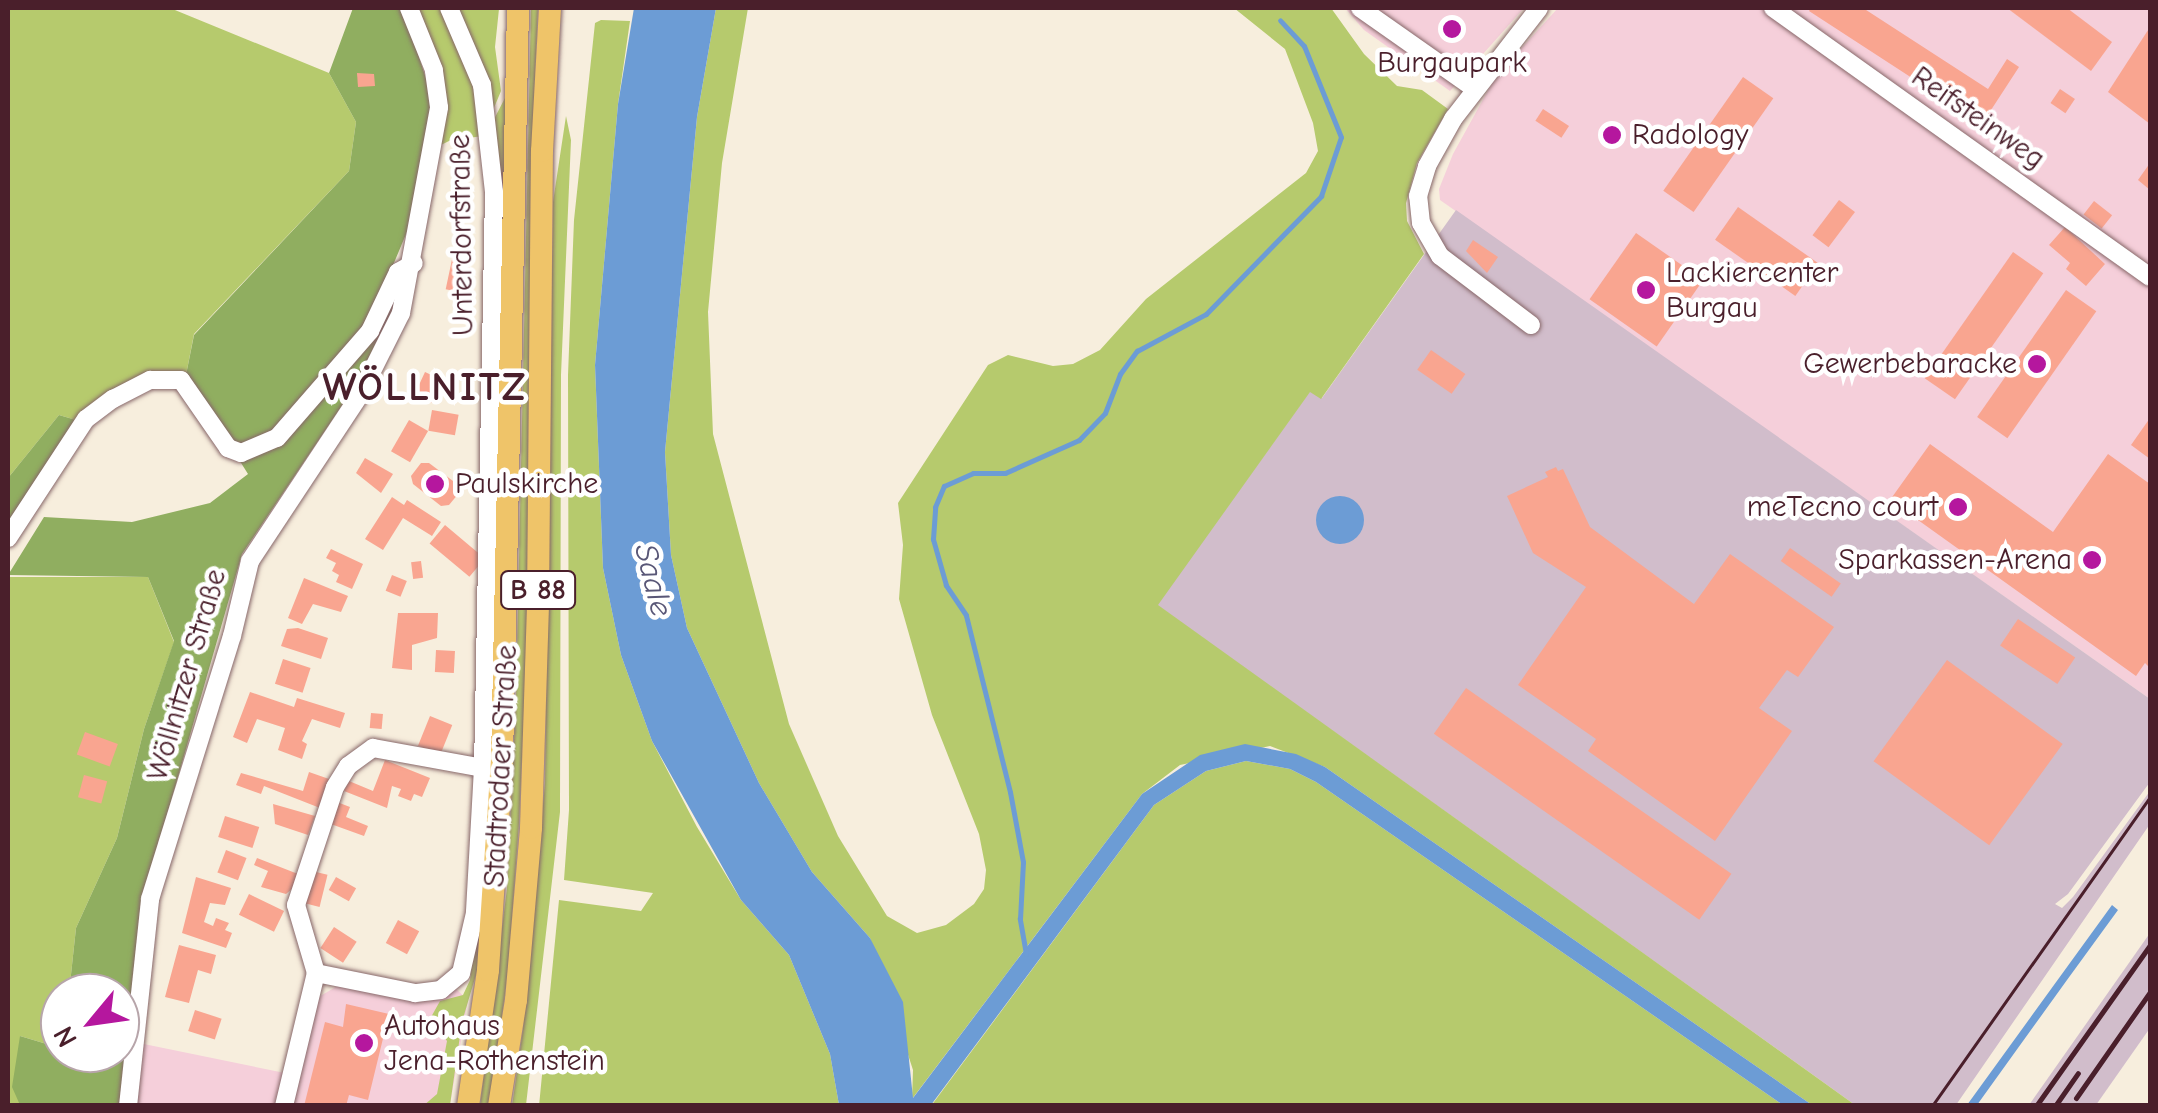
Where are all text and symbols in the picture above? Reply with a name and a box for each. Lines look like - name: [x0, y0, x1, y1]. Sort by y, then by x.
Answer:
- marker: Burgaupark: [1441, 18, 1463, 40]
- place label: Burgaupark: [1377, 45, 1527, 81]
- street label: Reifsteinweg: [1904, 59, 2052, 177]
- place label: Radology: [1632, 117, 1749, 153]
- marker: Radology: [1601, 124, 1623, 146]
- street label: Unterdorfstraße: [442, 134, 482, 336]
- place label: Lackiercenter Burgau: [1666, 255, 1839, 326]
- marker: Lackiercenter Burgau: [1635, 279, 1657, 301]
- place label: Gewerbebaracke: [1803, 346, 2017, 382]
- marker: Gewerbebaracke: [2026, 353, 2048, 375]
- district label: WÖLLNITZ: [322, 363, 528, 411]
- place label: Paulskirche: [455, 466, 598, 502]
- marker: Paulskirche: [424, 473, 446, 495]
- place label: meTecno court: [1747, 489, 1938, 525]
- marker: meTecno court: [1947, 496, 1969, 518]
- water label: Saale: [625, 540, 681, 620]
- place label: Sparkassen-Arena: [1838, 542, 2072, 578]
- marker: Sparkassen-Arena: [2081, 549, 2103, 571]
- street label: Wöllnitzer Straße: [140, 565, 234, 785]
- road number: B 88: [498, 567, 578, 613]
- street label: Stadtrodaer Straße: [477, 644, 525, 888]
- north arrow: [40, 973, 140, 1073]
- place label: Autohaus Jena-Rothenstein: [384, 1008, 605, 1078]
- text: N: [47, 1021, 84, 1052]
- marker: Autohaus Jena-Rothenstein: [353, 1032, 375, 1054]

